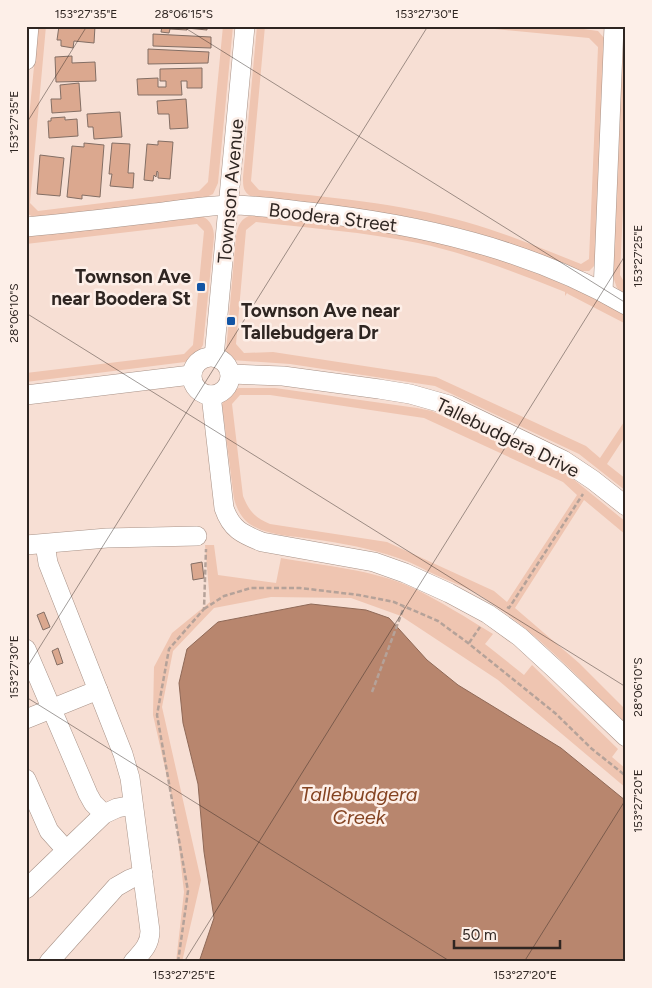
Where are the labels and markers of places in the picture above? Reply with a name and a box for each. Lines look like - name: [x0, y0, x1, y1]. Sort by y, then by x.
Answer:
- place label: Townson Ave near Boodera St: [51, 265, 191, 310]
- marker: Townson Ave near Boodera St: [195, 281, 207, 293]
- place label: Townson Ave near Tallebudgera Dr: [241, 299, 400, 344]
- marker: Townson Ave near Tallebudgera Dr: [225, 315, 237, 327]

